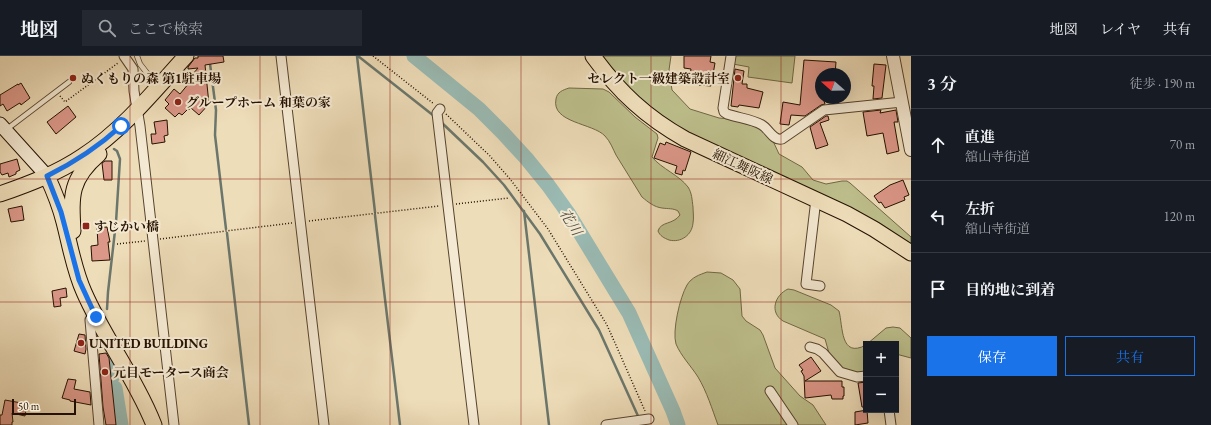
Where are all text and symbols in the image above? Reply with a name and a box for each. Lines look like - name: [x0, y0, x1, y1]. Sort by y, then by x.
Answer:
- search box: [82, 10, 362, 46]
- text: 地図: [20, 17, 58, 42]
- icon: search: [96, 17, 118, 39]
- text: ここで検索: [128, 19, 203, 38]
- text: 地図: [1050, 20, 1078, 38]
- text: レイヤ: [1100, 20, 1141, 38]
- text: 共有: [1163, 20, 1191, 38]
- north arrow: [815, 68, 851, 104]
- place label: ぬくもりの森 第1駐車場: [81, 70, 221, 87]
- place label: セレクト一級建築設計室: [587, 70, 730, 87]
- marker: ぬくもりの森 第1駐車場: [68, 73, 78, 83]
- marker: セレクト一級建築設計室: [733, 73, 743, 83]
- text: 3 分: [927, 73, 957, 95]
- text: 徒歩 · 190 m: [1130, 75, 1195, 92]
- place label: グループホーム 和葉の家: [186, 94, 331, 111]
- marker: グループホーム 和葉の家: [173, 97, 183, 107]
- route start: [112, 117, 130, 135]
- text: 直進: [965, 127, 995, 146]
- icon: ahead: [927, 134, 949, 156]
- text: 70 m: [1170, 136, 1195, 153]
- street label: 細江舞阪線: [710, 145, 776, 188]
- text: 舘山寺街道: [965, 148, 1030, 165]
- text: 左折: [965, 199, 995, 218]
- water label: 花川: [556, 205, 587, 240]
- icon: left: [927, 206, 949, 228]
- text: 120 m: [1164, 208, 1195, 225]
- place label: すじかい橋: [94, 218, 159, 235]
- text: 舘山寺街道: [965, 220, 1030, 237]
- marker: すじかい橋: [81, 221, 91, 231]
- icon: arrive: [927, 278, 949, 300]
- text: 目的地に到着: [965, 280, 1055, 299]
- route end: [87, 308, 105, 326]
- place label: UNITED BUILDING: [89, 335, 209, 352]
- button: 保存: [927, 336, 1057, 376]
- button: 共有: [1065, 336, 1195, 376]
- marker: UNITED BUILDING: [76, 338, 86, 348]
- map controls: [863, 341, 899, 413]
- button: +: [863, 341, 899, 377]
- place label: 元目モータース商会: [113, 364, 229, 381]
- marker: 元目モータース商会: [100, 367, 110, 377]
- button: −: [863, 377, 899, 413]
- scale bar: [12, 397, 76, 416]
- text: 50 m: [18, 399, 39, 413]

